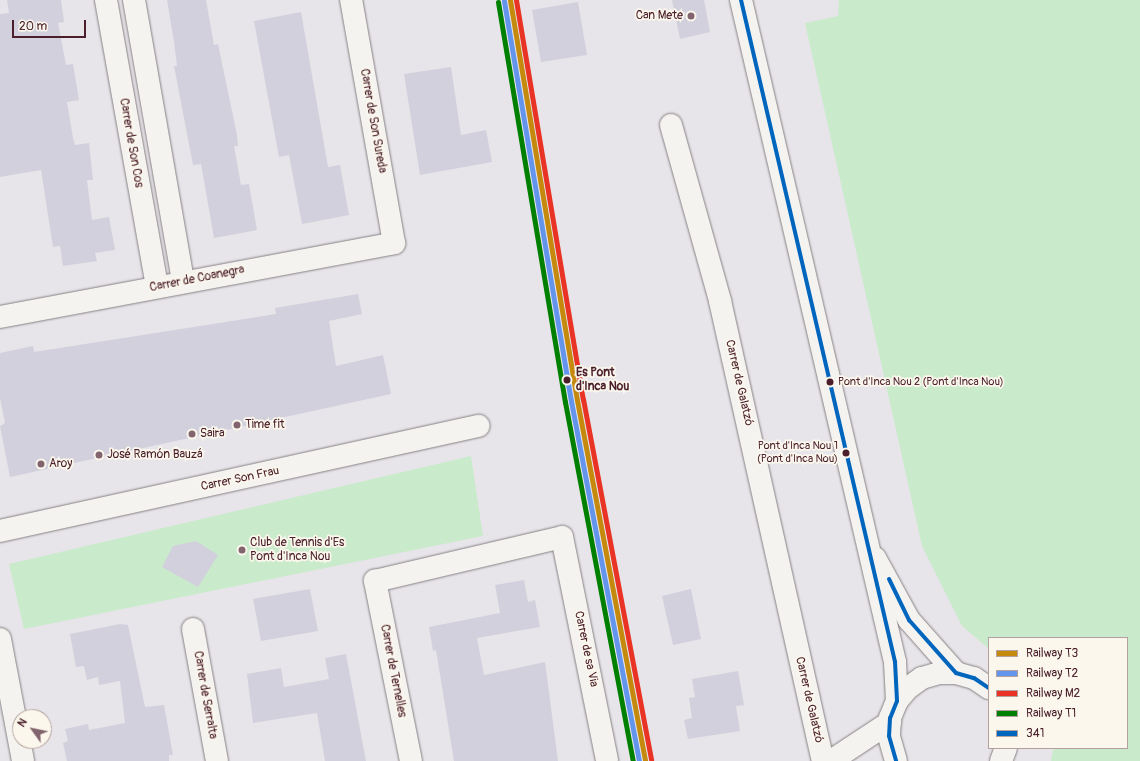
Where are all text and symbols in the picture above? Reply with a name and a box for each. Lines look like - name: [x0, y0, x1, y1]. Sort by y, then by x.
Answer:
- place label: Can Mete: [636, 9, 683, 23]
- marker: Can Mete: [686, 11, 696, 21]
- scale bar: [14, 12, 88, 38]
- text: 20 m: [19, 19, 47, 34]
- street label: Carrer de Son Sureda: [357, 68, 389, 174]
- street label: Carrer de Son Cos: [116, 97, 146, 189]
- street label: Carrer de Coanegra: [148, 263, 246, 295]
- street label: Carrer de Galatzó: [722, 339, 756, 427]
- place label: Es Pont d'Inca Nou: [576, 366, 629, 394]
- marker: Es Pont d'Inca Nou: [560, 373, 574, 387]
- place label: Pont d'Inca Nou 2 (Pont d'Inca Nou): [838, 375, 1004, 389]
- marker: Pont d'Inca Nou 2 (Pont d'Inca Nou): [825, 377, 835, 387]
- place label: Time fit: [245, 418, 285, 432]
- marker: Time fit: [232, 420, 242, 430]
- place label: Saira: [200, 427, 225, 441]
- marker: Saira: [187, 429, 197, 439]
- place label: Pont d'Inca Nou 1 (Pont d'Inca Nou): [757, 440, 838, 466]
- place label: José Ramón Bauzá: [107, 448, 203, 462]
- marker: Pont d'Inca Nou 1 (Pont d'Inca Nou): [841, 448, 851, 458]
- marker: José Ramón Bauzá: [94, 450, 104, 460]
- place label: Aroy: [49, 457, 72, 471]
- marker: Aroy: [36, 459, 46, 469]
- street label: Carrer Son Frau: [200, 464, 280, 494]
- place label: Club de Tennis d'Es Pont d'Inca Nou: [250, 536, 344, 564]
- marker: Club de Tennis d'Es Pont d'Inca Nou: [237, 545, 247, 555]
- street label: Carrer de sa Via: [571, 610, 601, 688]
- street label: Carrer de Ternelles: [377, 623, 409, 719]
- legend: [988, 637, 1128, 749]
- text: Railway T3: [1026, 646, 1078, 661]
- street label: Carrer de Serralta: [190, 650, 220, 740]
- street label: Carrer de Galatzó: [792, 656, 826, 744]
- text: Railway T2: [1026, 666, 1078, 681]
- text: Railway M2: [1026, 686, 1080, 701]
- text: Railway T1: [1026, 706, 1076, 721]
- north arrow: [12, 709, 52, 749]
- text: N: [15, 716, 30, 729]
- text: 341: [1026, 726, 1044, 741]

